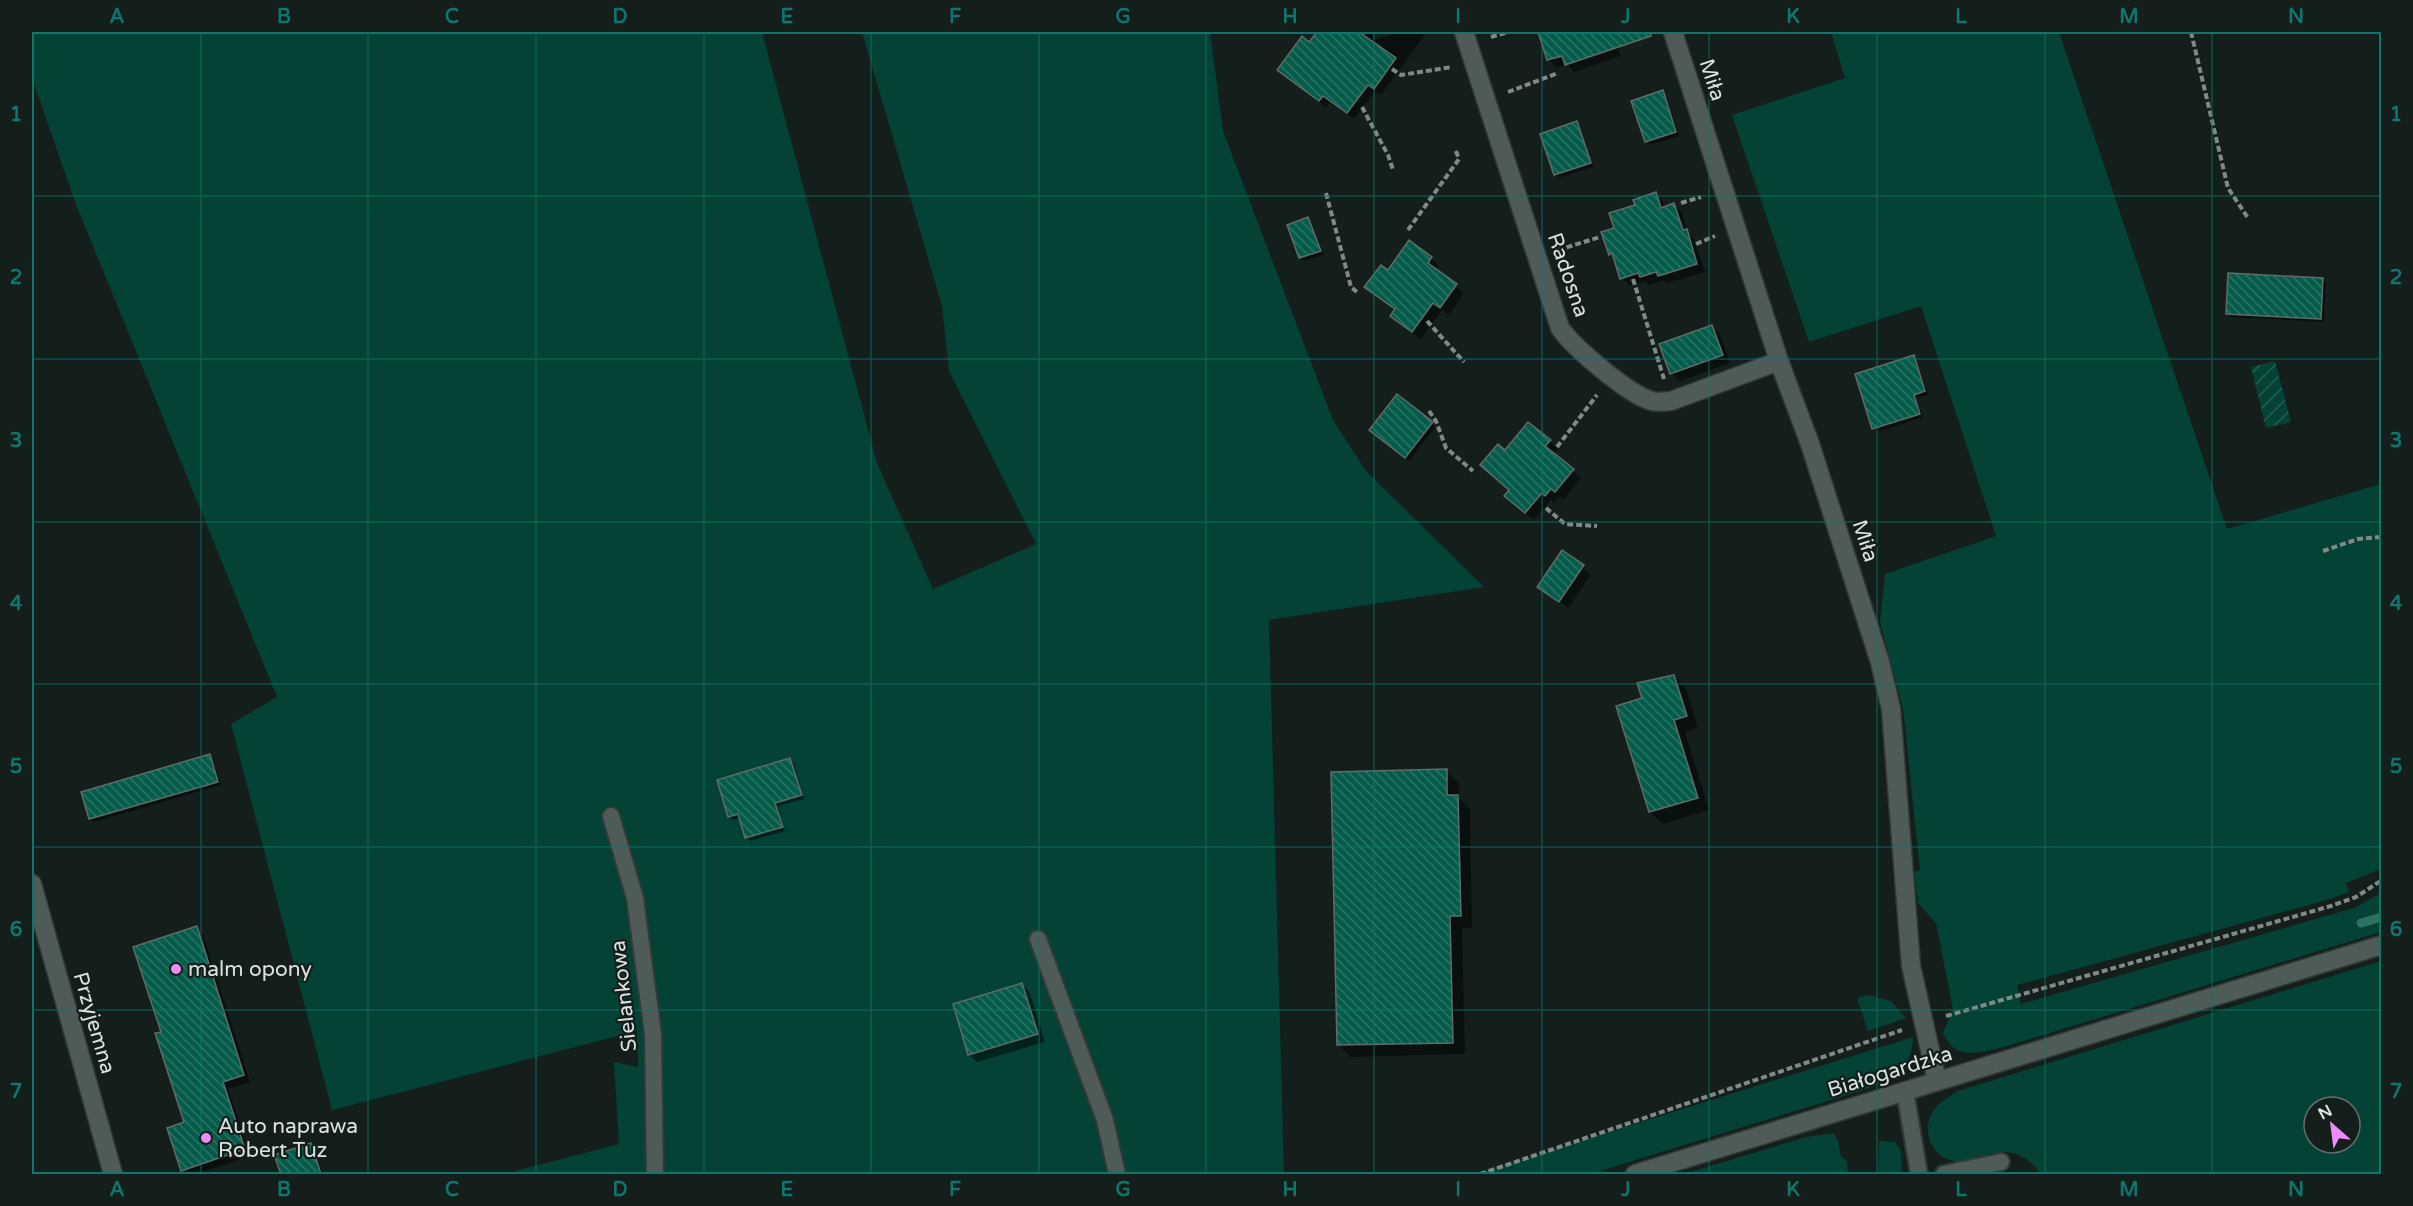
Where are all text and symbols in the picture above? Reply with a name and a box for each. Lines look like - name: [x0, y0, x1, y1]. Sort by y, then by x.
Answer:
- text: A: [110, 5, 125, 29]
- text: B: [277, 5, 291, 29]
- text: C: [445, 5, 459, 29]
- text: D: [612, 5, 628, 29]
- text: E: [781, 5, 794, 29]
- text: F: [949, 5, 961, 29]
- text: G: [1115, 5, 1131, 29]
- text: H: [1282, 5, 1298, 29]
- text: I: [1455, 5, 1461, 29]
- text: J: [1620, 5, 1631, 29]
- text: K: [1786, 5, 1800, 29]
- text: L: [1955, 5, 1967, 29]
- text: M: [2119, 5, 2139, 29]
- text: N: [2288, 5, 2304, 29]
- street label: Miła: [1694, 56, 1730, 104]
- text: 1: [10, 103, 22, 127]
- text: 1: [2390, 103, 2402, 127]
- street label: Radosna: [1542, 230, 1594, 320]
- text: 2: [10, 266, 22, 290]
- text: 2: [2390, 266, 2402, 290]
- text: 3: [10, 429, 22, 453]
- text: 3: [2390, 429, 2402, 453]
- street label: Miła: [1847, 517, 1883, 565]
- text: 4: [10, 592, 23, 616]
- text: 4: [2390, 592, 2403, 616]
- text: 5: [10, 755, 22, 779]
- text: 5: [2390, 755, 2402, 779]
- text: 6: [10, 918, 22, 942]
- text: 6: [2390, 918, 2402, 942]
- street label: Sielankowa: [606, 939, 642, 1053]
- place label: malm opony: [188, 957, 312, 982]
- marker: malm opony: [169, 962, 183, 976]
- street label: Przyjemna: [68, 969, 120, 1077]
- street label: Białogardzka: [1825, 1041, 1955, 1103]
- text: 7: [10, 1080, 22, 1104]
- text: 7: [2390, 1080, 2402, 1104]
- north arrow: [2302, 1095, 2362, 1155]
- text: N: [2315, 1101, 2336, 1124]
- place label: Auto naprawa Robert Tuz: [218, 1114, 358, 1163]
- marker: Auto naprawa Robert Tuz: [199, 1131, 213, 1145]
- text: A: [110, 1178, 125, 1202]
- text: B: [277, 1178, 291, 1202]
- text: C: [445, 1178, 459, 1202]
- text: D: [612, 1178, 628, 1202]
- text: E: [781, 1178, 794, 1202]
- text: F: [949, 1178, 961, 1202]
- text: G: [1115, 1178, 1131, 1202]
- text: H: [1282, 1178, 1298, 1202]
- text: I: [1455, 1178, 1461, 1202]
- text: J: [1620, 1178, 1631, 1202]
- text: K: [1786, 1178, 1800, 1202]
- text: L: [1955, 1178, 1967, 1202]
- text: M: [2119, 1178, 2139, 1202]
- text: N: [2288, 1178, 2304, 1202]

